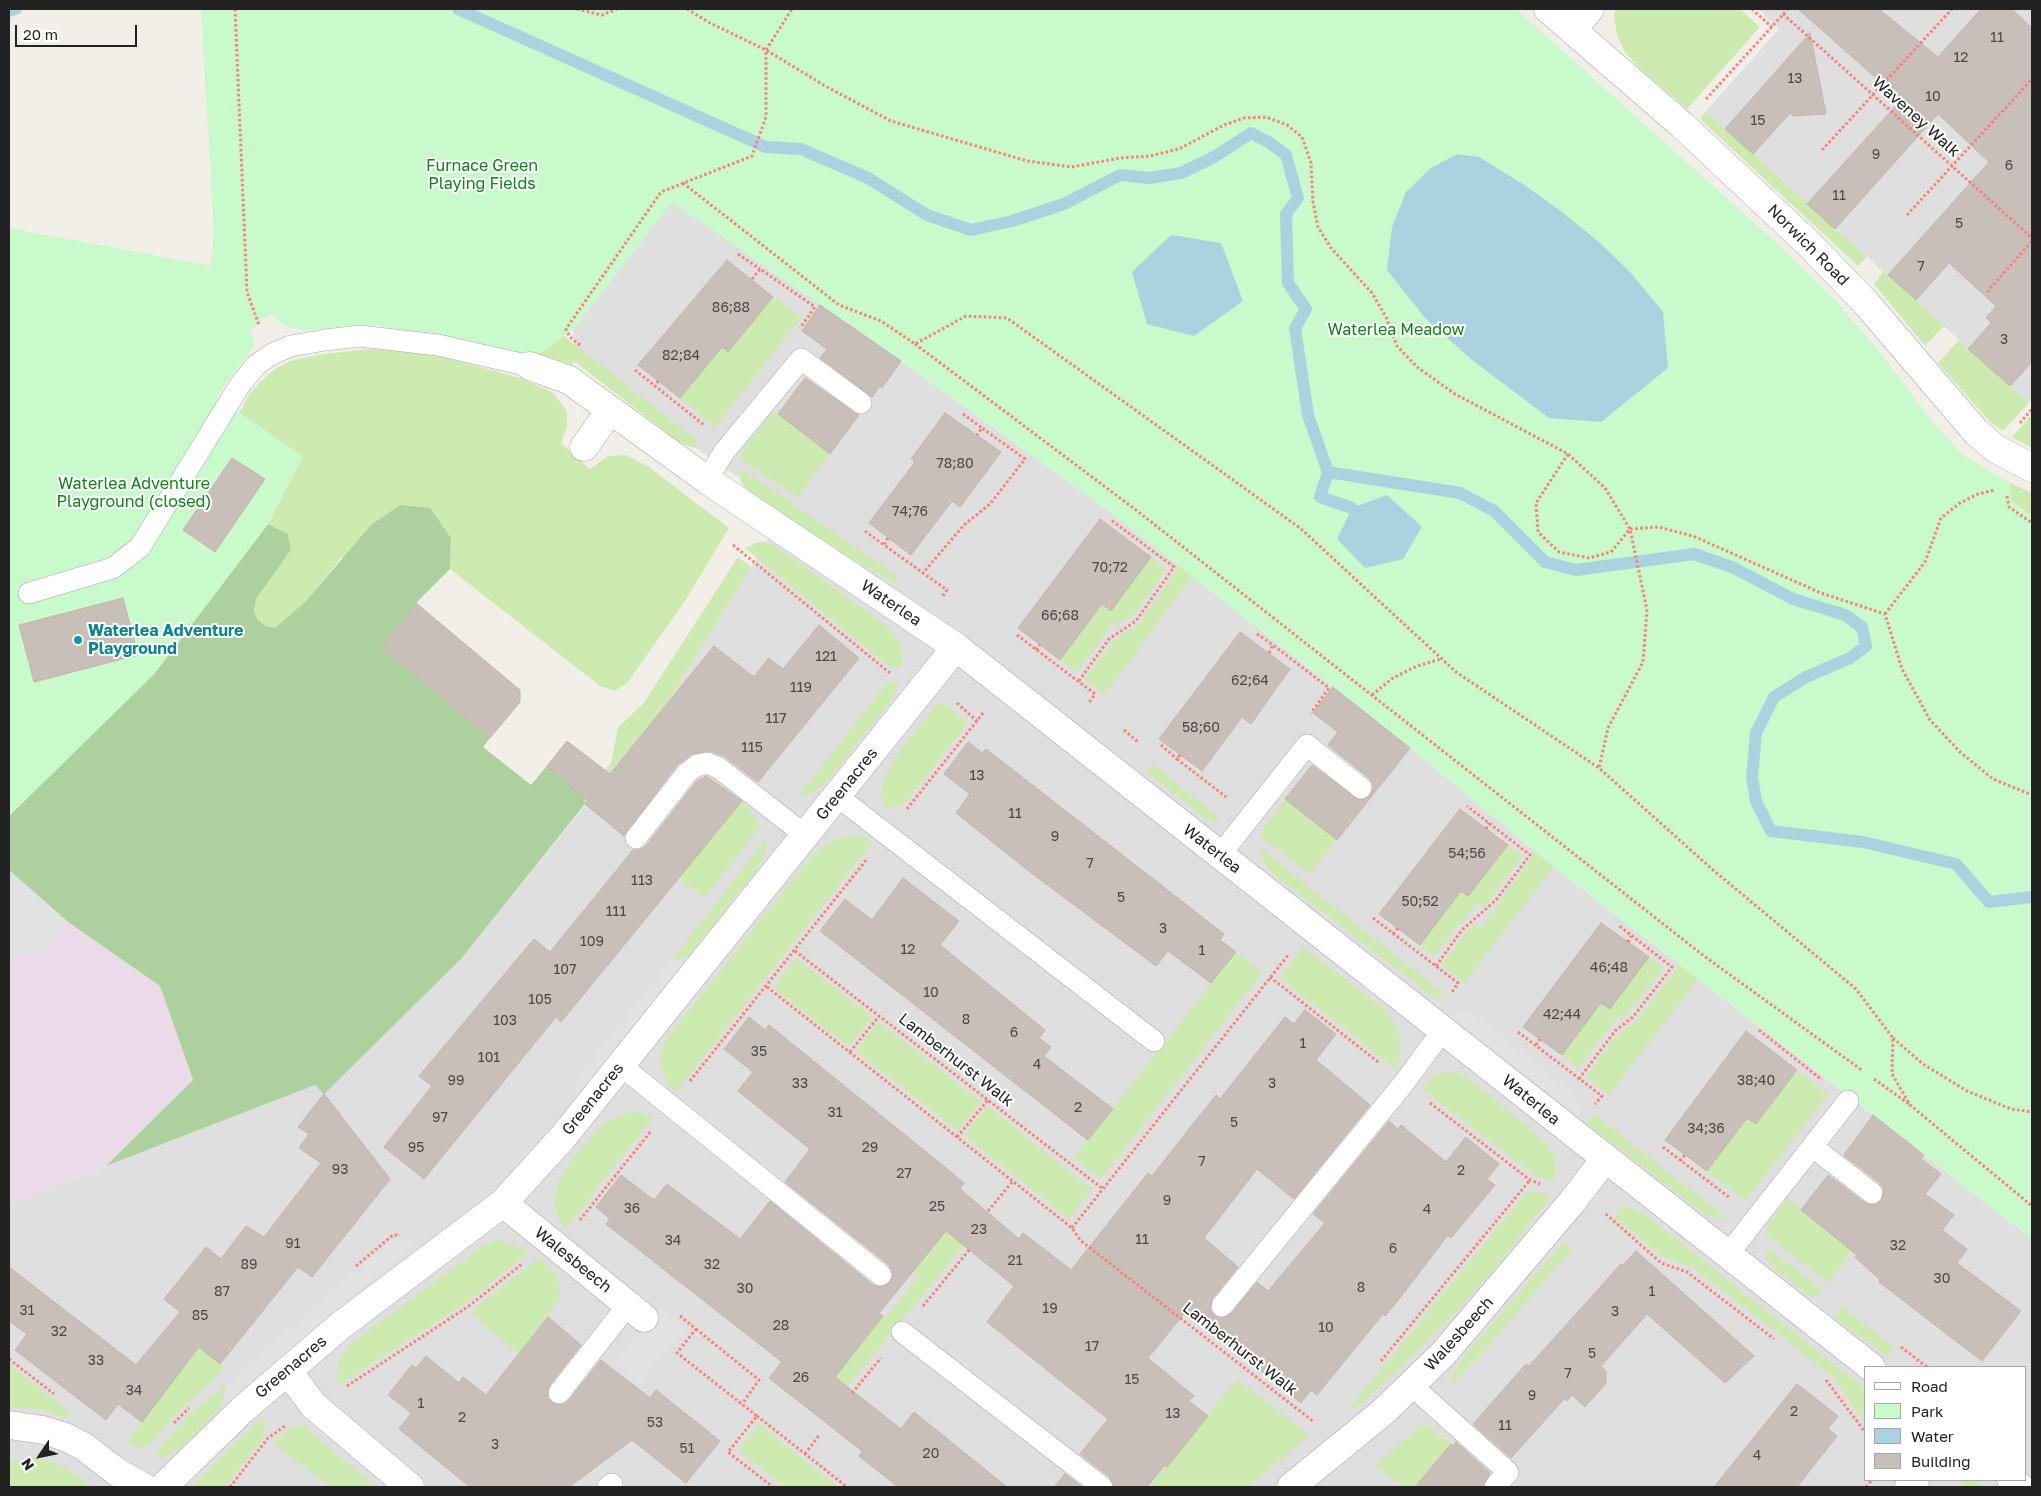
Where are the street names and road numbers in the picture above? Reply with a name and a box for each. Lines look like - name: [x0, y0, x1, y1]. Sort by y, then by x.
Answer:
- street label: Waveney Walk: [1868, 73, 1964, 161]
- street label: Norwich Road: [1763, 200, 1853, 290]
- street label: Waterlea: [857, 576, 925, 630]
- street label: Greenacres: [812, 744, 882, 824]
- street label: Waterlea: [1179, 820, 1245, 878]
- street label: Lamberhurst Walk: [895, 1009, 1017, 1111]
- street label: Greenacres: [558, 1059, 628, 1139]
- street label: Waterlea: [1498, 1071, 1564, 1129]
- street label: Walesbeech: [531, 1223, 615, 1297]
- street label: Walesbeech: [1421, 1293, 1497, 1375]
- street label: Lamberhurst Walk: [1179, 1298, 1301, 1400]
- street label: Greenacres: [251, 1332, 331, 1402]

